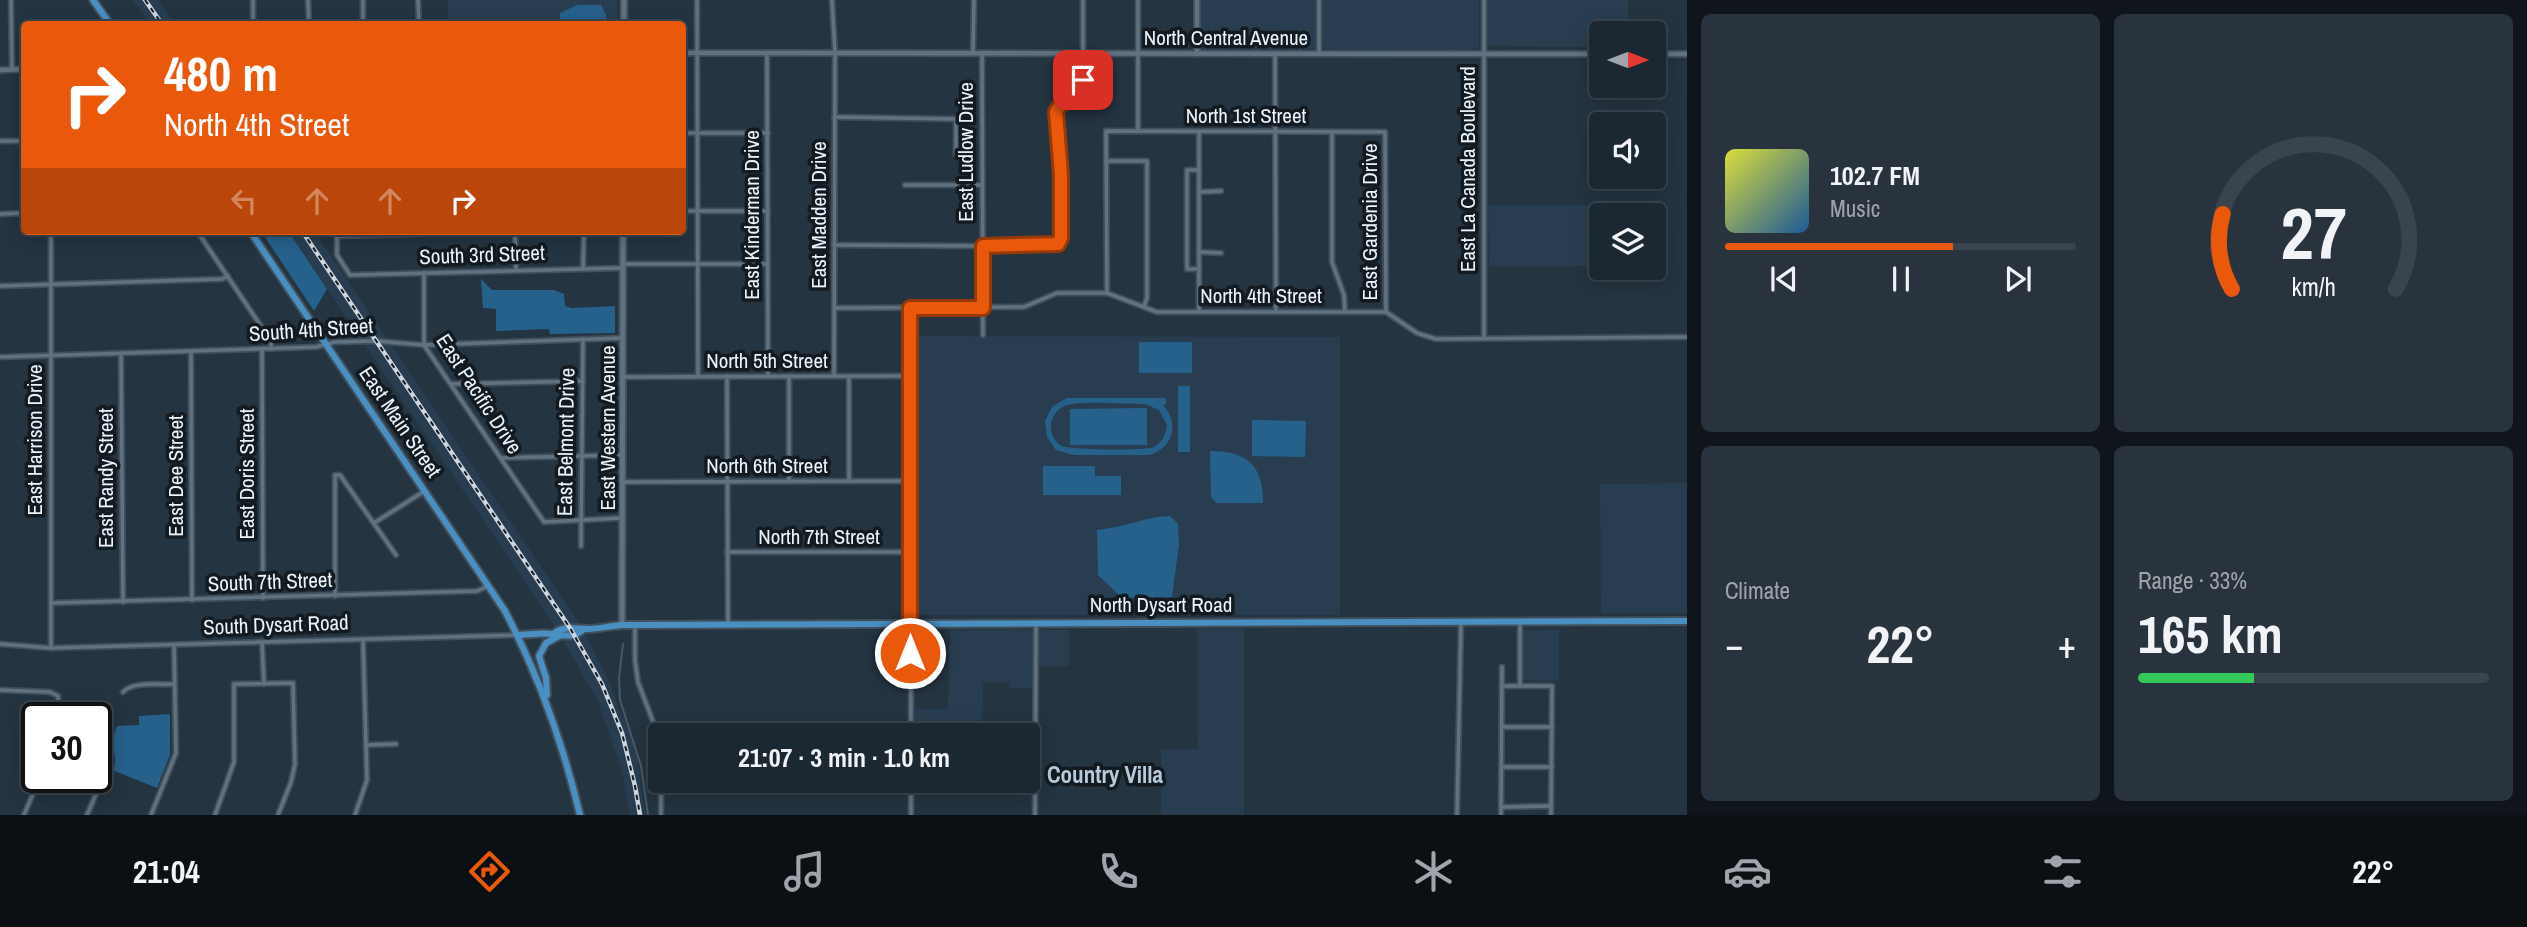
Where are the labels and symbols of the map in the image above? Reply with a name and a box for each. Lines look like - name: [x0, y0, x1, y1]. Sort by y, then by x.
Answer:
- north arrow: [1589, 21, 1666, 98]
- street label: North Central Avenue: [1144, 23, 1308, 52]
- pin: [1053, 50, 1113, 110]
- street label: East La Canada Boulevard: [1453, 66, 1482, 272]
- street label: East Ludlow Drive: [951, 82, 980, 222]
- street label: North 1st Street: [1186, 101, 1307, 130]
- street label: East Kinderman Drive: [737, 130, 766, 300]
- street label: East Madden Drive: [804, 141, 833, 289]
- street label: East Gardenia Drive: [1355, 144, 1384, 300]
- street label: South 3rd Street: [419, 238, 545, 271]
- street label: North 4th Street: [1200, 281, 1322, 310]
- street label: South 4th Street: [248, 311, 374, 348]
- street label: East Pacific Drive: [430, 328, 529, 459]
- street label: East Western Avenue: [593, 345, 622, 511]
- street label: North 5th Street: [706, 346, 828, 375]
- street label: East Main Street: [353, 360, 448, 483]
- street label: East Harrison Drive: [20, 364, 49, 516]
- street label: East Belmont Drive: [550, 368, 581, 516]
- street label: East Randy Street: [91, 408, 120, 548]
- street label: East Doris Street: [232, 408, 261, 540]
- street label: East Dee Street: [161, 415, 190, 537]
- street label: North 6th Street: [706, 451, 828, 480]
- street label: North 7th Street: [758, 522, 880, 551]
- street label: South 7th Street: [207, 565, 333, 598]
- street label: North Dysart Road: [1090, 590, 1232, 619]
- street label: South Dysart Road: [203, 607, 349, 642]
- position arrow: [873, 616, 947, 690]
- speed limit sign: 30: [21, 702, 112, 793]
- district label: Country Villa: [1047, 759, 1164, 790]

